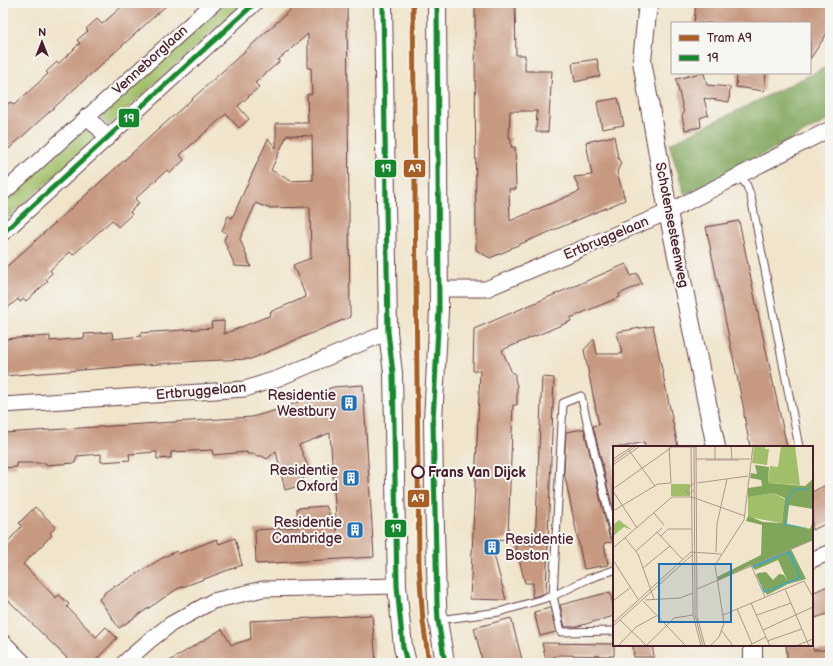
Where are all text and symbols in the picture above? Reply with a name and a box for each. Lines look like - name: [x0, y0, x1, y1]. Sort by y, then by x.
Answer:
- north arrow: [22, 22, 62, 62]
- street label: Venneborglaan: [109, 22, 191, 98]
- legend: [671, 22, 811, 74]
- text: N: [38, 26, 46, 39]
- text: Tram A9: [707, 31, 752, 46]
- text: 19: [707, 51, 719, 66]
- line badge: 19: [118, 108, 140, 128]
- text: 19: [123, 112, 135, 125]
- line badge: 19: [374, 159, 397, 178]
- line badge: A9: [403, 159, 426, 178]
- street label: Schotensesteenweg: [651, 161, 693, 289]
- text: 19: [380, 162, 392, 175]
- text: A9: [407, 162, 422, 175]
- street label: Ertbruggelaan: [561, 212, 651, 264]
- street label: Ertbruggelaan: [155, 379, 247, 403]
- place label: Residentie Westbury: [267, 387, 337, 420]
- building icon: Residentie Westbury: [339, 393, 359, 413]
- inset map: [613, 446, 813, 646]
- place label: Residentie Oxford: [269, 462, 338, 495]
- place label: Frans Van Dijck: [428, 464, 526, 481]
- marker: Frans Van Dijck: [411, 465, 425, 479]
- building icon: Residentie Oxford: [341, 468, 361, 488]
- line badge: A9: [407, 489, 430, 508]
- text: A9: [410, 492, 425, 505]
- place label: Residentie Cambridge: [272, 514, 342, 547]
- line badge: 19: [384, 519, 407, 538]
- building icon: Residentie Cambridge: [345, 520, 365, 540]
- text: 19: [390, 522, 402, 535]
- place label: Residentie Boston: [505, 531, 574, 564]
- building icon: Residentie Boston: [482, 537, 502, 557]

